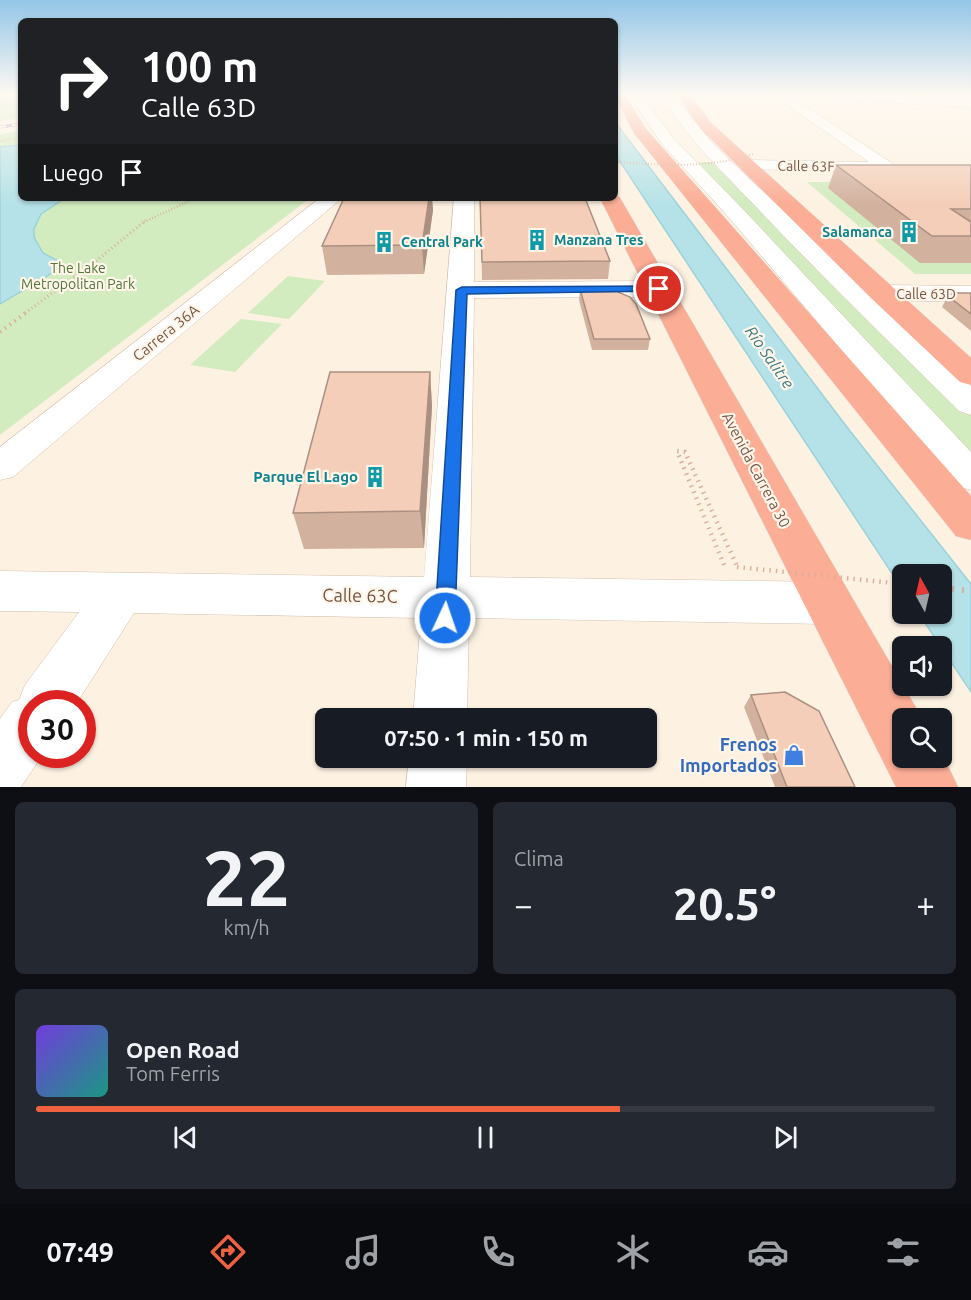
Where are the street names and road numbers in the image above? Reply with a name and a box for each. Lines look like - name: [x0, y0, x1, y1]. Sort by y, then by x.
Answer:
- street label: Calle 63F: [777, 158, 835, 174]
- street label: Calle 63D: [896, 286, 956, 302]
- street label: Carrera 36A: [129, 301, 202, 364]
- street label: Avenida Carrera 30: [719, 409, 794, 530]
- street label: Calle 63C: [322, 584, 398, 606]

